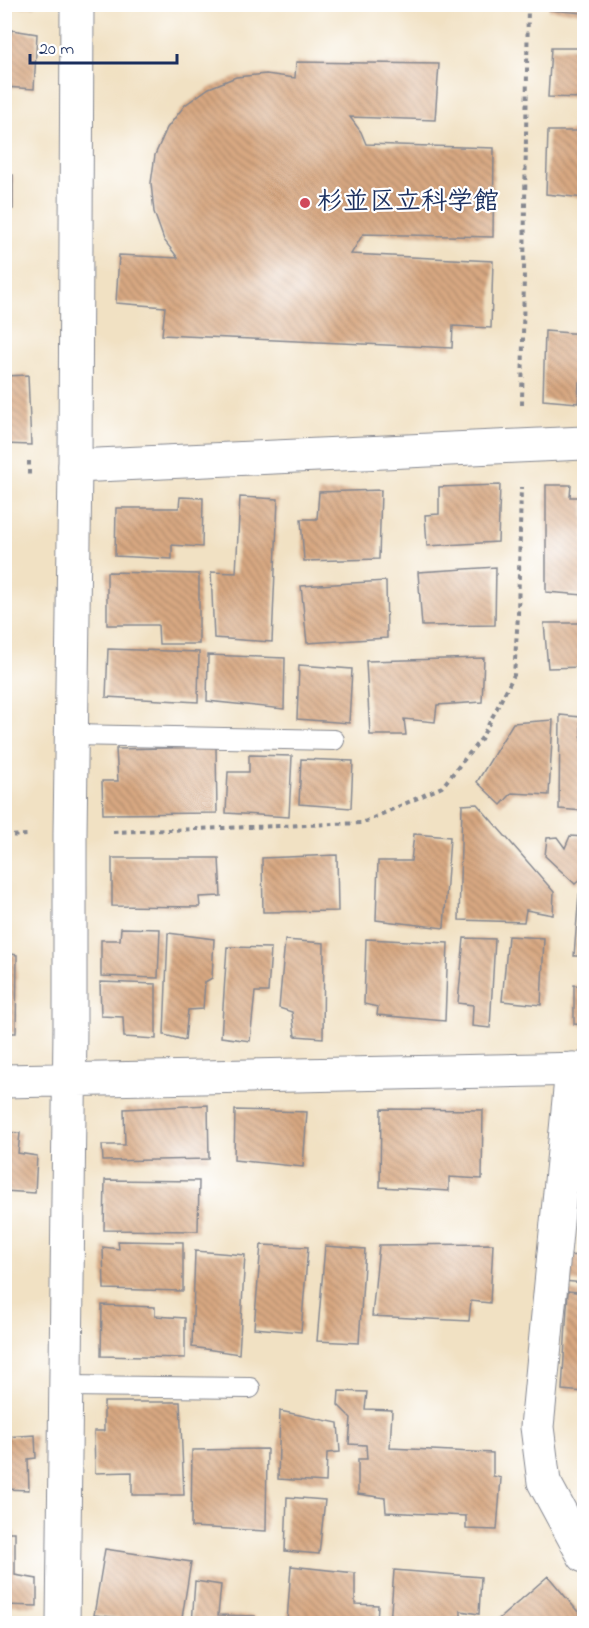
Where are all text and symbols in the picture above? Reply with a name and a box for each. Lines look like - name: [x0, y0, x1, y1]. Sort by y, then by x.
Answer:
- scale bar: [30, 27, 177, 65]
- text: 20 m: [39, 37, 74, 63]
- place label: 杉並区立科学館: [317, 184, 499, 222]
- marker: 杉並区立科学館: [298, 196, 312, 210]

